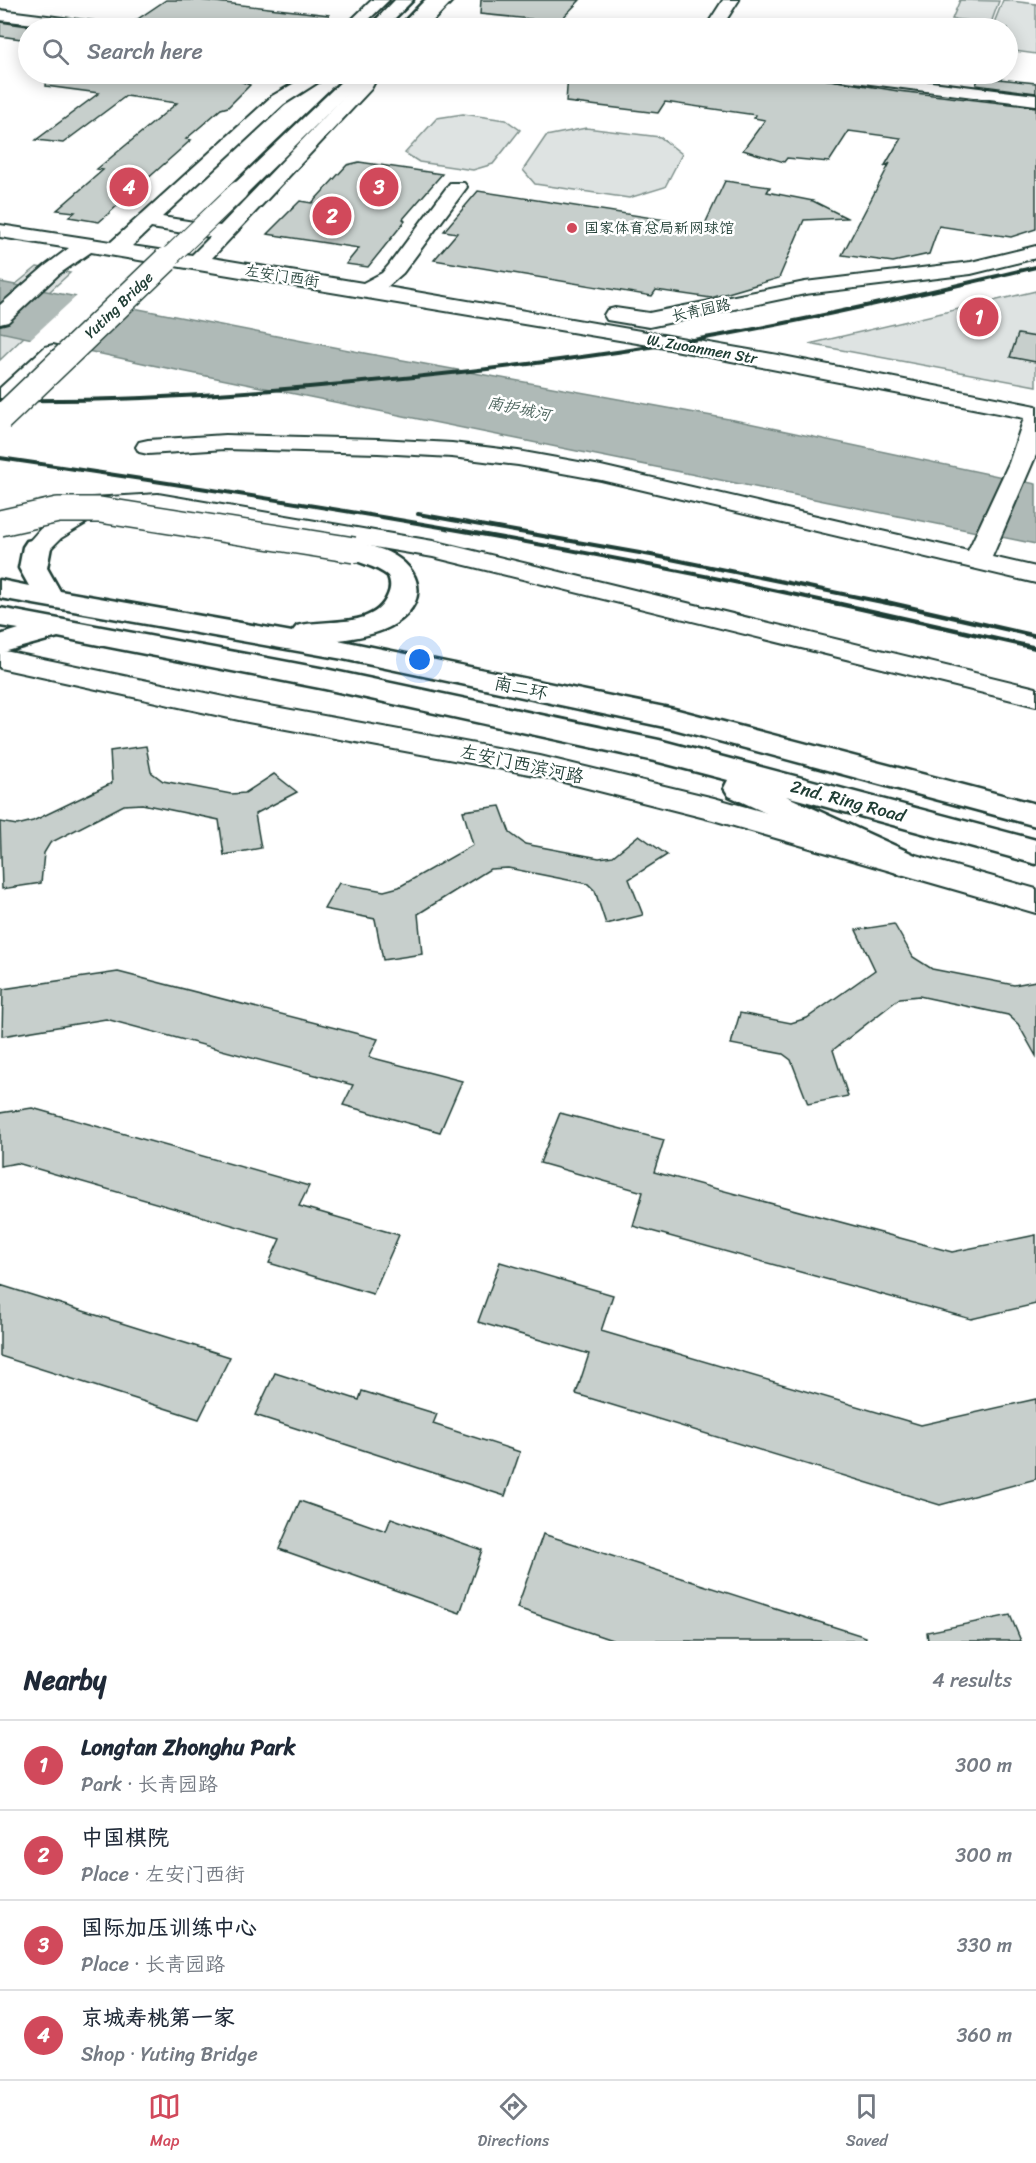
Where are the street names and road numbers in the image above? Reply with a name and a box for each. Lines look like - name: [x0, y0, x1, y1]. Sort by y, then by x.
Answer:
- street label: 左安门西街: [243, 257, 321, 295]
- street label: Yuting Bridge: [78, 265, 160, 345]
- street label: 长青园路: [669, 291, 733, 329]
- street label: W. Zuoanmen Str: [645, 327, 760, 372]
- street label: 南二环: [491, 667, 551, 709]
- street label: 左安门西滨河路: [457, 735, 587, 793]
- street label: 2nd. Ring Road: [787, 770, 910, 832]

